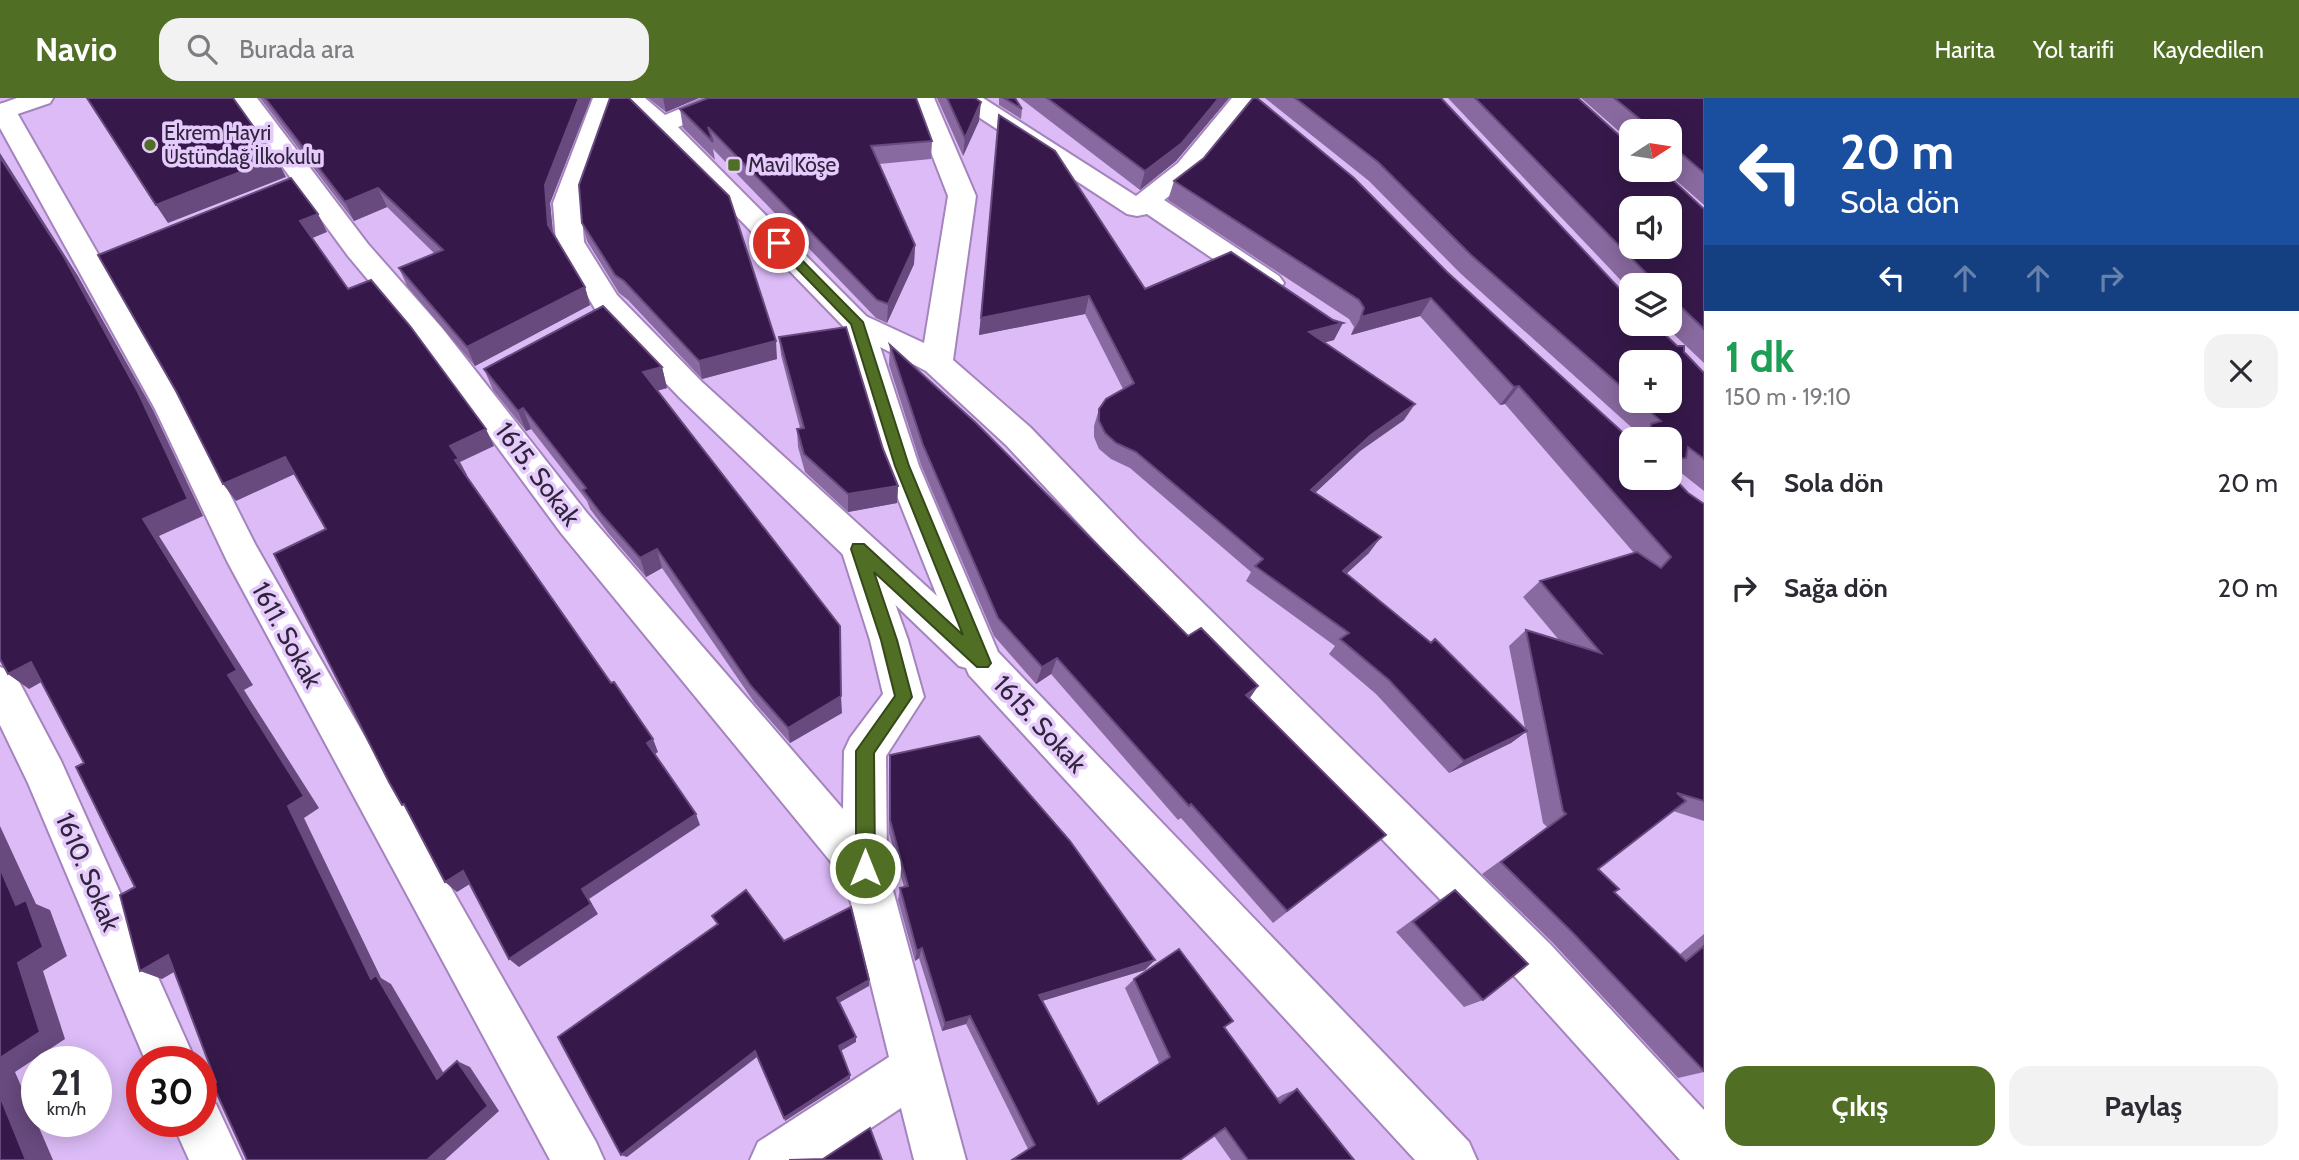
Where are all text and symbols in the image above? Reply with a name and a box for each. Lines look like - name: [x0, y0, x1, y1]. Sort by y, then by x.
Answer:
- search box: [159, 18, 649, 81]
- text: Navio: [35, 29, 117, 69]
- icon: search: [183, 30, 221, 68]
- text: Burada ara: [239, 33, 354, 65]
- text: Harita: [1935, 35, 1995, 64]
- text: Yol tarifi: [2033, 35, 2114, 64]
- text: Kaydedilen: [2152, 35, 2264, 64]
- north arrow: [1619, 119, 1682, 182]
- map controls: [1619, 119, 1682, 490]
- place label: Ekrem Hayri Üstündağ İlkokulu: [164, 120, 322, 169]
- text: 20 m: [1840, 122, 1954, 181]
- icon: left: [1725, 126, 1816, 217]
- marker: Ekrem Hayri Üstündağ İlkokulu: [142, 137, 158, 153]
- place label: Mavi Köşe: [748, 152, 837, 177]
- marker: Mavi Köşe: [726, 157, 742, 173]
- text: Sola dön: [1840, 182, 1960, 221]
- button: sound: [1619, 196, 1682, 259]
- pin: [749, 213, 809, 273]
- icon: arrive: [760, 224, 798, 262]
- icon: left: [1873, 259, 1911, 297]
- icon: ahead: [1946, 259, 1984, 297]
- icon: ahead: [2019, 259, 2057, 297]
- icon: right: [2092, 259, 2130, 297]
- button: layers: [1619, 273, 1682, 336]
- text: 1 dk: [1725, 331, 1794, 383]
- button: close: [2204, 334, 2278, 408]
- button: +: [1619, 350, 1682, 413]
- text: 150 m · 19:10: [1725, 383, 1851, 411]
- street label: 1615. Sokak: [489, 416, 588, 533]
- button: −: [1619, 427, 1682, 490]
- icon: left: [1725, 464, 1763, 502]
- text: Sola dön: [1784, 467, 1884, 499]
- text: 20 m: [2218, 467, 2278, 499]
- icon: right: [1725, 569, 1763, 607]
- text: Sağa dön: [1784, 572, 1888, 604]
- text: 20 m: [2218, 572, 2278, 604]
- street label: 1611. Sokak: [245, 576, 329, 694]
- street label: 1615. Sokak: [987, 668, 1094, 780]
- street label: 1610. Sokak: [49, 808, 127, 936]
- position arrow: [828, 831, 902, 905]
- speed limit sign: 30: [126, 1046, 217, 1137]
- text: 21: [51, 1061, 82, 1104]
- button: Çıkış: [1725, 1066, 1995, 1146]
- button: Paylaş: [2009, 1066, 2278, 1146]
- text: km/h: [47, 1098, 86, 1120]

